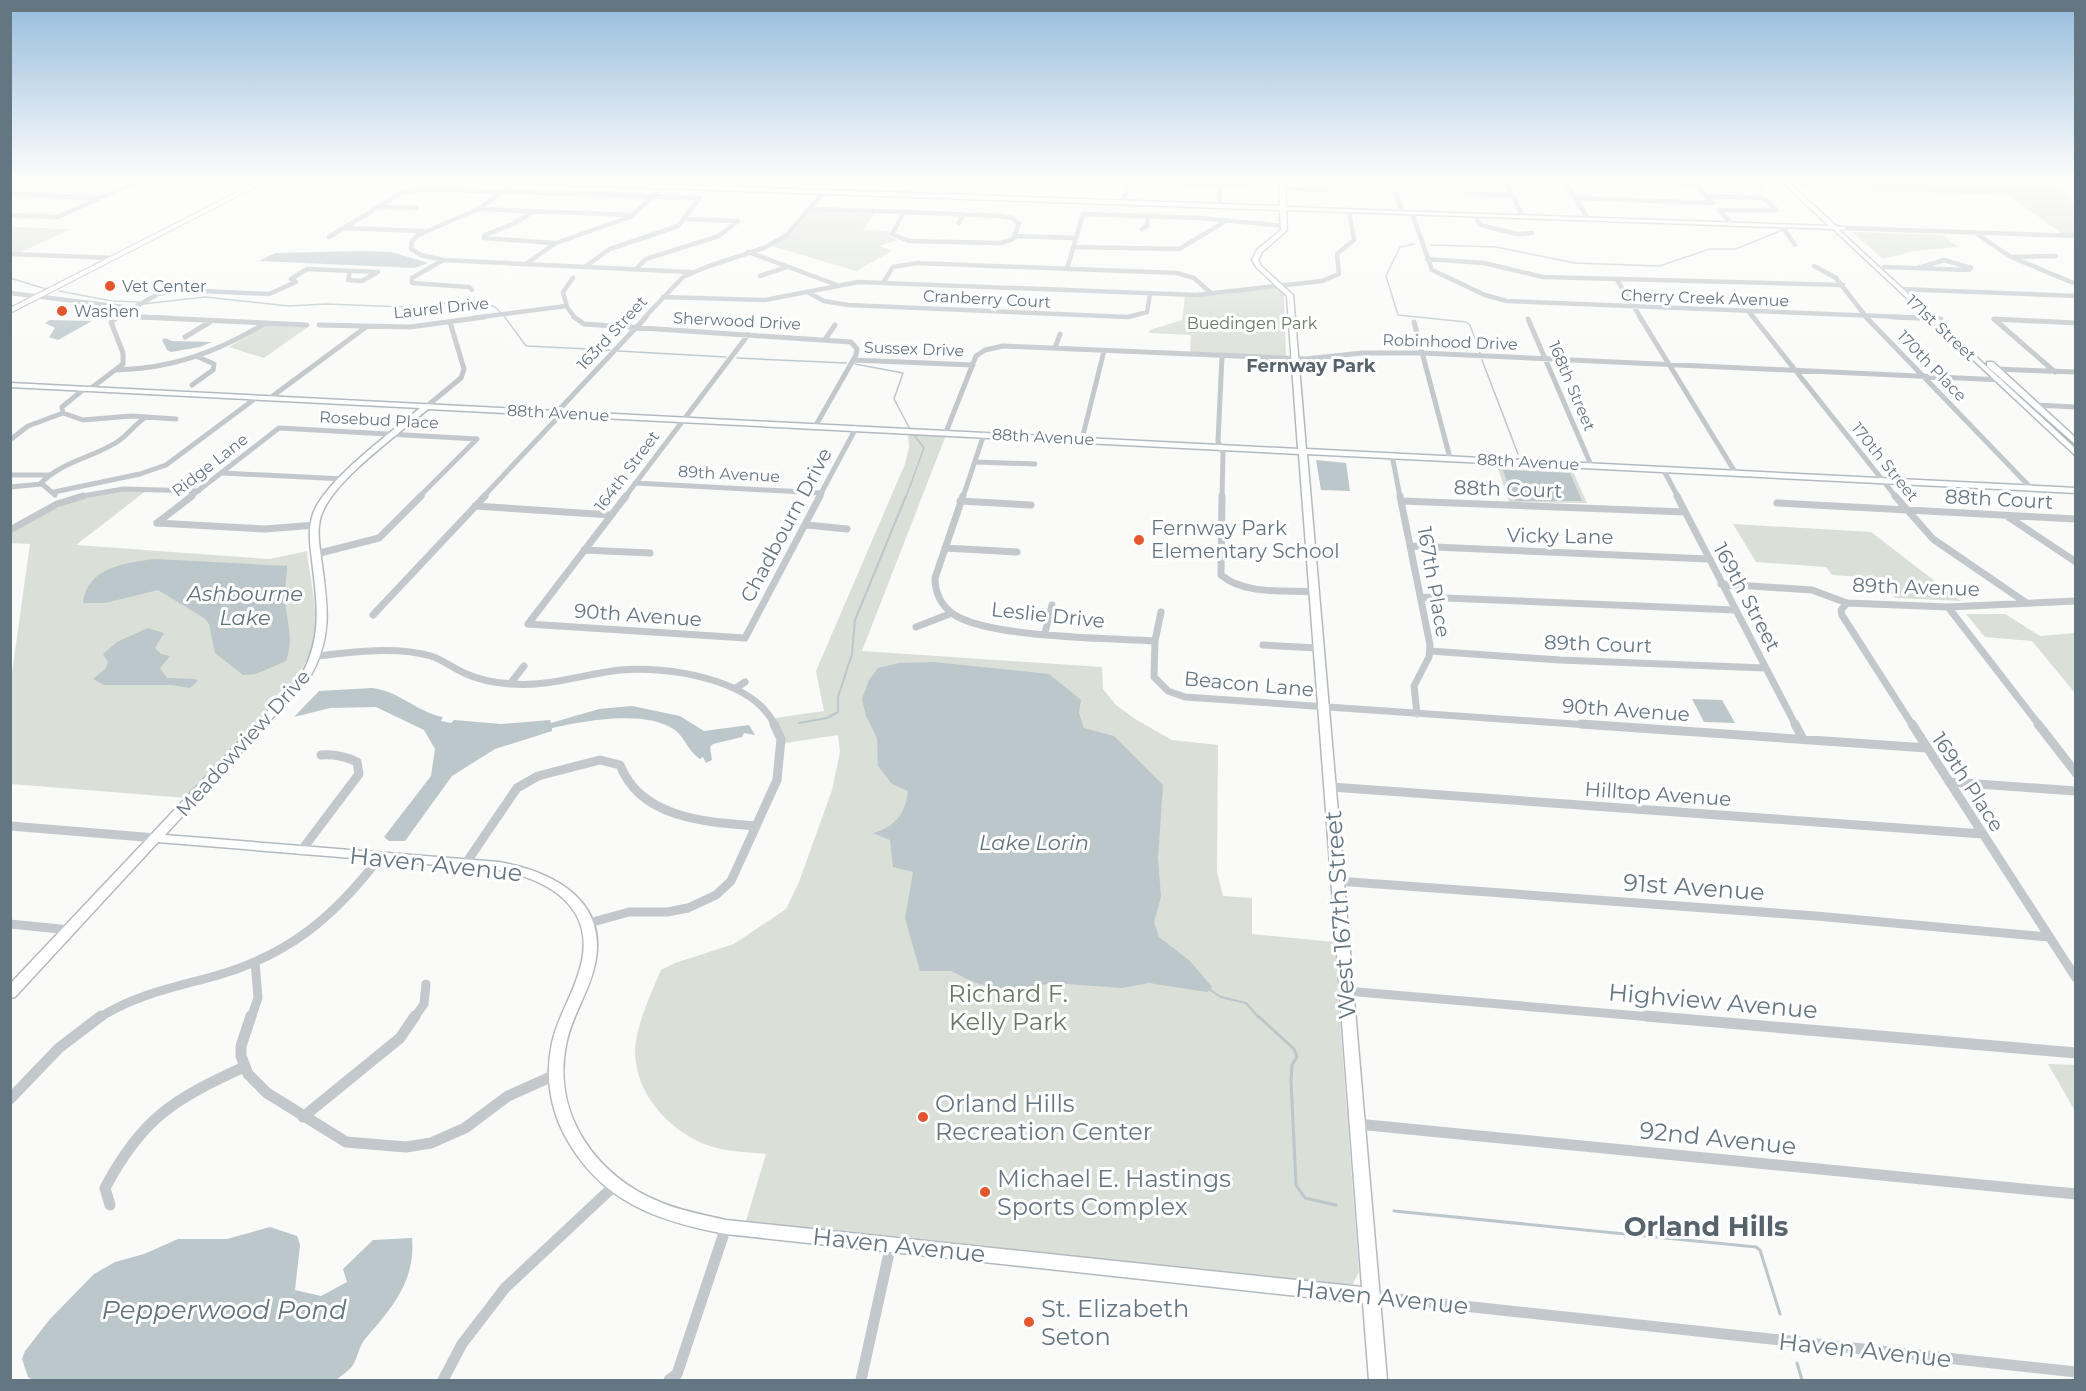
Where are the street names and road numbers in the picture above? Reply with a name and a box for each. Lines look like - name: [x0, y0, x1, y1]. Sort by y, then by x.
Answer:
- street label: Cranberry Court: [922, 286, 1052, 312]
- street label: Cherry Creek Avenue: [1621, 286, 1789, 310]
- street label: 171st Street: [1902, 291, 1980, 365]
- street label: 163rd Street: [573, 292, 651, 374]
- street label: Laurel Drive: [392, 294, 490, 322]
- street label: Sherwood Drive: [673, 308, 801, 334]
- street label: 170th Place: [1894, 327, 1970, 405]
- street label: Robinhood Drive: [1382, 330, 1518, 354]
- street label: Sussex Drive: [864, 338, 964, 360]
- street label: 168th Street: [1545, 338, 1600, 434]
- street label: 88th Avenue: [506, 401, 610, 425]
- street label: Rosebud Place: [319, 407, 439, 433]
- street label: 170th Street: [1848, 419, 1923, 505]
- street label: 88th Avenue: [991, 425, 1095, 449]
- street label: 164th Street: [591, 427, 664, 515]
- street label: Ridge Lane: [168, 430, 252, 500]
- street label: Chadbourn Drive: [735, 444, 837, 606]
- street label: 88th Avenue: [1476, 450, 1580, 474]
- street label: 89th Avenue: [678, 462, 780, 486]
- street label: 88th Court: [1453, 475, 1563, 503]
- street label: 88th Court: [1944, 484, 2054, 514]
- street label: Vicky Lane: [1506, 523, 1614, 549]
- street label: 167th Place: [1412, 525, 1456, 639]
- street label: 169th Street: [1708, 539, 1786, 655]
- street label: 89th Avenue: [1852, 573, 1980, 601]
- street label: Leslie Drive: [990, 597, 1106, 633]
- street label: 90th Avenue: [573, 599, 703, 631]
- street label: 89th Court: [1544, 630, 1652, 658]
- street label: Meadowview Drive: [171, 665, 315, 821]
- street label: Beacon Lane: [1183, 666, 1315, 702]
- street label: 90th Avenue: [1561, 694, 1691, 726]
- street label: 169th Place: [1927, 728, 2009, 836]
- street label: Hilltop Avenue: [1584, 777, 1732, 811]
- street label: West 167th Street: [1318, 809, 1362, 1020]
- street label: Haven Avenue: [348, 841, 524, 887]
- street label: 91st Avenue: [1622, 868, 1766, 906]
- street label: Highview Avenue: [1607, 977, 1819, 1025]
- street label: 92nd Avenue: [1638, 1115, 1798, 1161]
- street label: Haven Avenue: [811, 1222, 987, 1268]
- street label: Haven Avenue: [1294, 1274, 1470, 1320]
- street label: Haven Avenue: [1777, 1327, 1953, 1373]

